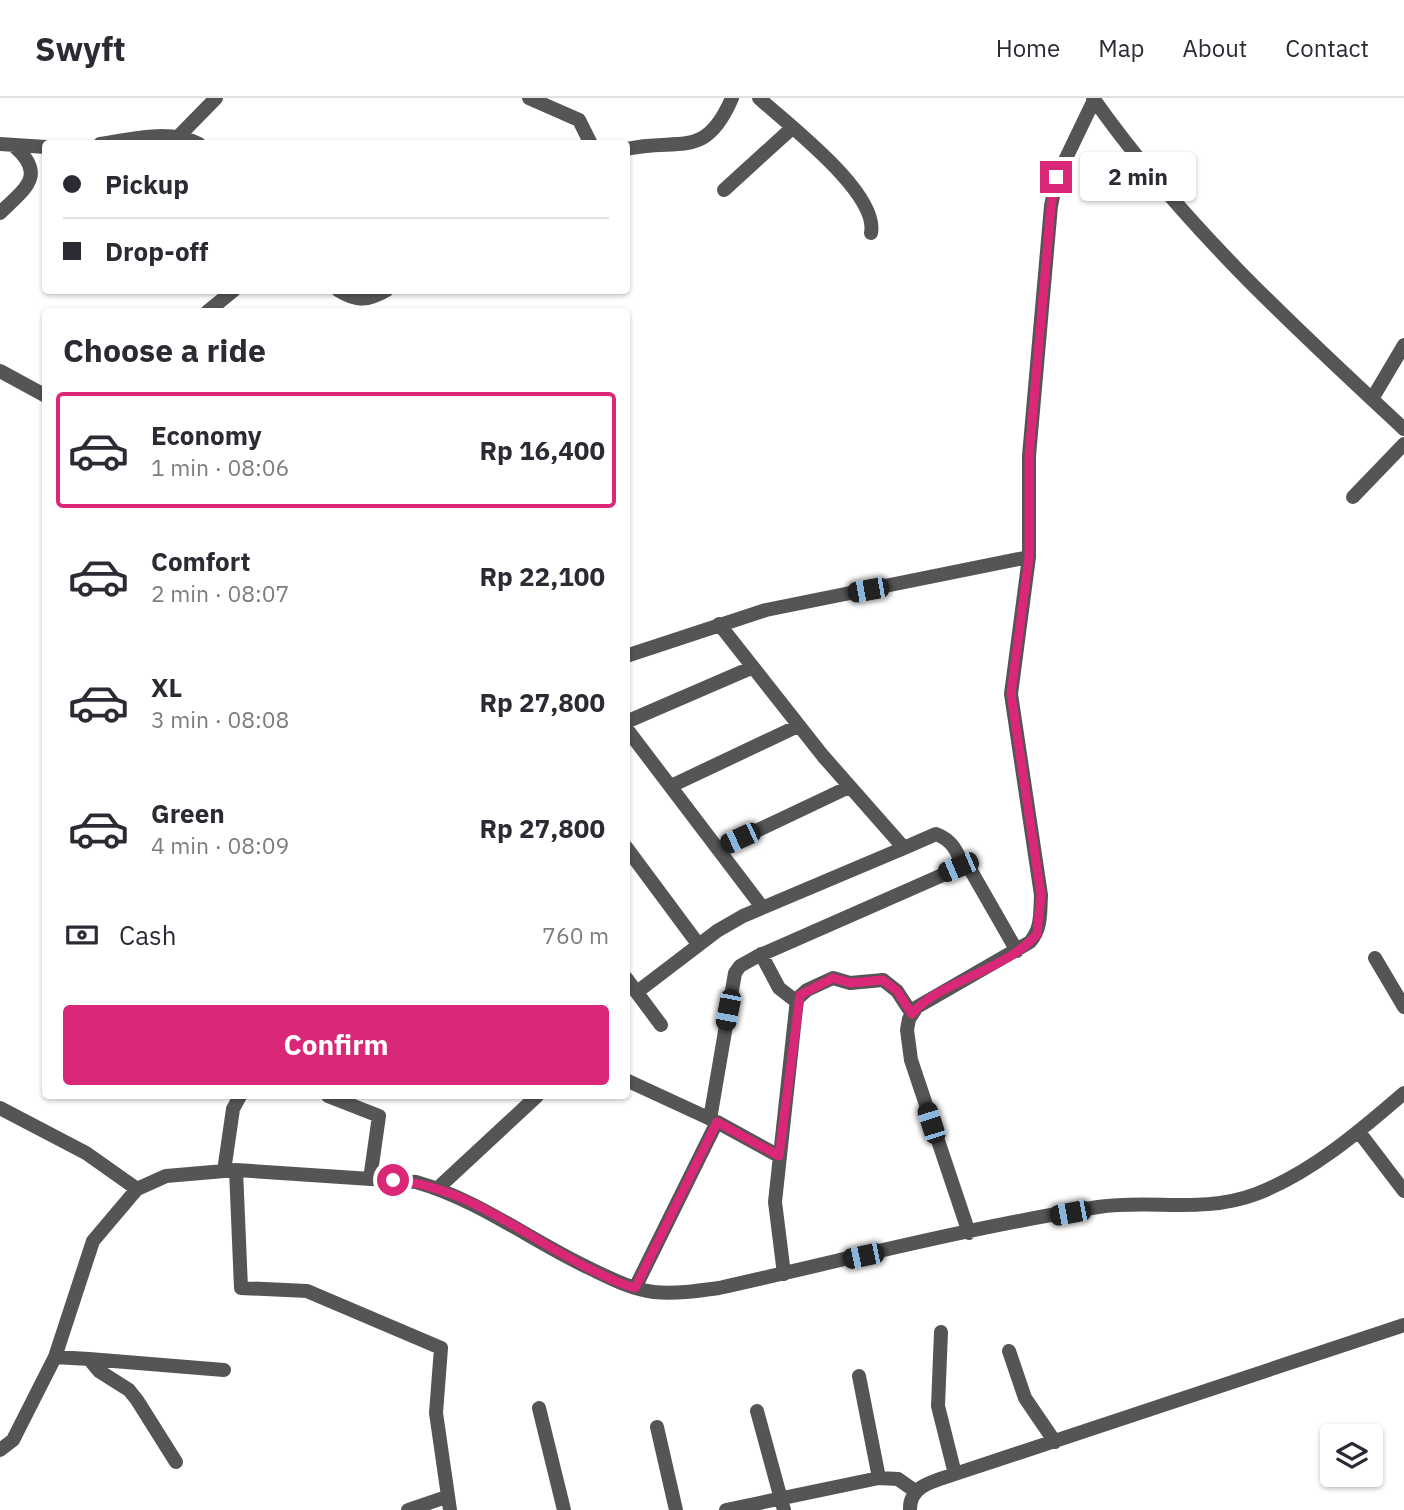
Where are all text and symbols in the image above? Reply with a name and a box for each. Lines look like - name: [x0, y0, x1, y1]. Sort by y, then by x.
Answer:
- text: Swyft: [35, 27, 126, 70]
- text: Home: [996, 32, 1060, 64]
- text: Map: [1098, 32, 1144, 64]
- text: About: [1182, 32, 1247, 64]
- text: Contact: [1285, 32, 1369, 64]
- callout: 2 min: [1080, 153, 1196, 202]
- route end: [1040, 161, 1072, 193]
- text: 2 min: [1108, 161, 1168, 191]
- text: Pickup: [105, 167, 189, 201]
- text: Drop-off: [105, 234, 208, 268]
- text: Choose a ride: [63, 329, 266, 371]
- text: Economy: [151, 418, 262, 452]
- icon: car: [67, 419, 130, 482]
- text: Rp 16,400: [479, 433, 605, 467]
- text: 1 min · 08:06: [151, 452, 289, 482]
- text: Comfort: [151, 544, 250, 578]
- icon: car: [67, 545, 130, 608]
- text: Rp 22,100: [479, 559, 605, 593]
- car: [846, 576, 891, 604]
- text: 2 min · 08:07: [151, 578, 289, 608]
- text: XL: [151, 670, 182, 704]
- icon: car: [67, 671, 130, 734]
- text: Rp 27,800: [479, 685, 605, 719]
- text: 3 min · 08:08: [151, 704, 289, 734]
- text: Green: [151, 796, 225, 830]
- icon: car: [67, 797, 130, 860]
- text: Rp 27,800: [479, 811, 605, 845]
- car: [717, 820, 764, 856]
- text: 4 min · 08:09: [151, 830, 289, 860]
- car: [935, 849, 982, 885]
- icon: cash: [63, 916, 101, 954]
- text: Cash: [119, 918, 176, 952]
- text: 760 m: [542, 920, 609, 950]
- car: [714, 987, 743, 1033]
- button: Confirm: [63, 1005, 609, 1085]
- car: [915, 1100, 948, 1146]
- route start: [377, 1164, 409, 1196]
- car: [1048, 1199, 1093, 1227]
- car: [841, 1241, 886, 1271]
- map controls: [1320, 1424, 1383, 1487]
- button: layers: [1320, 1424, 1383, 1487]

